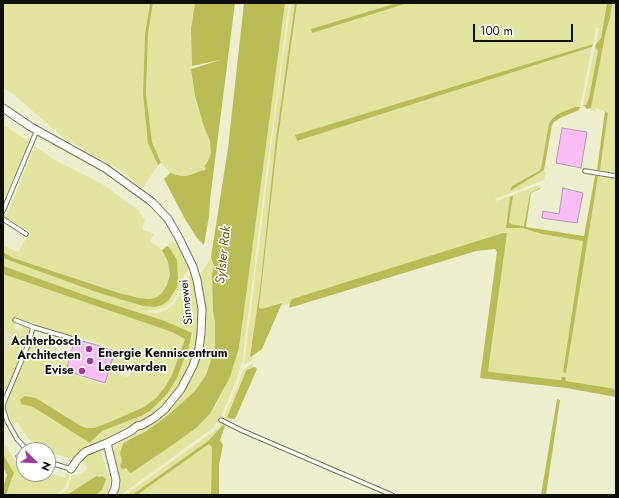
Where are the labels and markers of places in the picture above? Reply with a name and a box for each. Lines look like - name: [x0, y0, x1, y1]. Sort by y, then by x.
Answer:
- place label: Achterbosch Architecten: [11, 335, 81, 363]
- marker: Achterbosch Architecten: [84, 344, 94, 354]
- place label: Energie Kenniscentrum Leeuwarden: [98, 347, 228, 375]
- marker: Energie Kenniscentrum Leeuwarden: [85, 356, 95, 366]
- place label: Evise: [45, 364, 74, 378]
- marker: Evise: [77, 366, 87, 376]

